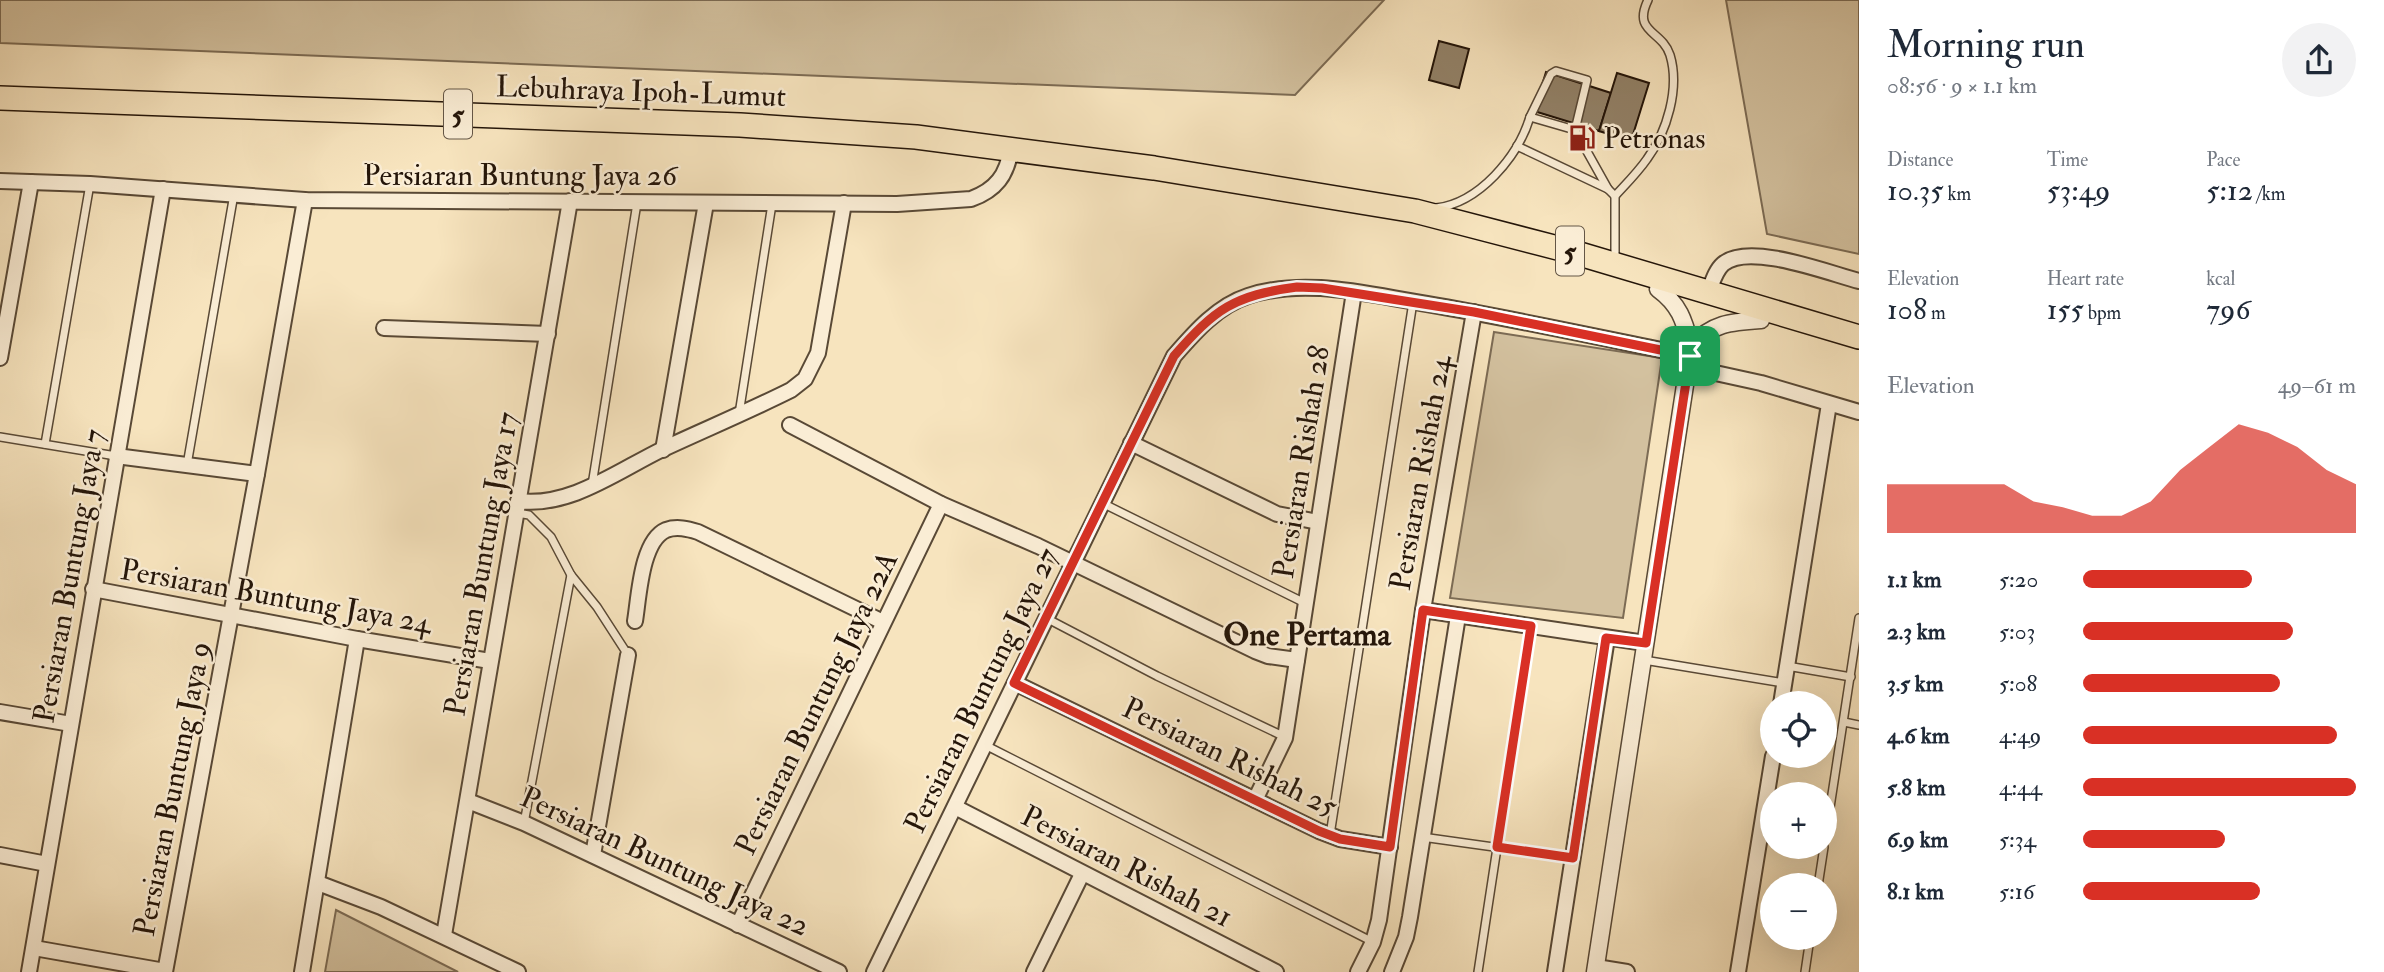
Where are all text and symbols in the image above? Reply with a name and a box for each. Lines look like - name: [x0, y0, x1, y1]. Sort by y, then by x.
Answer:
- text: Morning run: [1887, 21, 2085, 69]
- button: share: [2282, 23, 2356, 97]
- street label: Lebuhraya Ipoh-Lumut: [495, 68, 787, 115]
- text: 08:56 · 9 × 1.1 km: [1887, 71, 2037, 100]
- road number: 5: [444, 90, 472, 138]
- place label: Petronas: [1603, 120, 1706, 157]
- fuel station icon: Petronas: [1567, 123, 1597, 153]
- text: Distance: [1887, 148, 1953, 172]
- text: Time: [2047, 148, 2088, 172]
- text: Pace: [2206, 148, 2240, 172]
- street label: Persiaran Buntung Jaya 26: [363, 157, 679, 194]
- text: 10.35: [1887, 172, 1943, 209]
- text: 53:49: [2047, 172, 2110, 209]
- text: 5:12: [2206, 172, 2253, 209]
- text: km: [1943, 182, 1971, 206]
- text: /km: [2253, 182, 2286, 206]
- road number: 5: [1556, 226, 1584, 276]
- text: Elevation: [1887, 267, 1959, 291]
- text: Heart rate: [2047, 267, 2124, 291]
- text: kcal: [2206, 267, 2235, 291]
- text: 108: [1887, 291, 1927, 328]
- text: 155: [2047, 291, 2084, 328]
- text: 796: [2206, 291, 2251, 328]
- text: m: [1927, 301, 1946, 325]
- text: bpm: [2084, 301, 2121, 325]
- pin: [1660, 326, 1720, 386]
- icon: arrive: [1671, 337, 1709, 375]
- street label: Persiaran Rishah 28: [1265, 343, 1338, 581]
- street label: Persiaran Rishah 24: [1382, 351, 1460, 593]
- text: Elevation: [1887, 371, 1975, 400]
- text: 49–61 m: [2278, 371, 2356, 400]
- street label: Persiaran Buntung Jaya 17: [436, 409, 527, 719]
- street label: Persiaran Buntung Jaya 7: [25, 426, 114, 726]
- street label: Persiaran Buntung Jaya 27: [896, 541, 1067, 839]
- street label: Persiaran Buntung Jaya 22A: [727, 545, 906, 861]
- street label: Persiaran Buntung Jaya 24: [117, 551, 436, 642]
- text: 1.1 km: [1887, 565, 1942, 594]
- text: 5:20: [1999, 565, 2038, 594]
- district label: One Pertama: [1223, 615, 1392, 655]
- text: 2.3 km: [1887, 617, 1946, 646]
- text: 5:03: [1999, 617, 2035, 646]
- street label: Persiaran Buntung Jaya 9: [126, 639, 219, 940]
- text: 3.5 km: [1887, 669, 1944, 698]
- text: 5:08: [1999, 669, 2037, 698]
- street label: Persiaran Rishah 25: [1116, 689, 1344, 826]
- map controls: [1760, 691, 1837, 950]
- button: locate: [1760, 691, 1837, 768]
- text: 4.6 km: [1887, 721, 1950, 750]
- text: 4:49: [1999, 721, 2041, 750]
- text: 5.8 km: [1887, 773, 1946, 802]
- text: 4:44: [1999, 773, 2042, 802]
- street label: Persiaran Buntung Jaya 22: [515, 778, 815, 945]
- button: +: [1760, 782, 1837, 859]
- street label: Persiaran Rishah 21: [1015, 797, 1239, 936]
- text: 6.9 km: [1887, 825, 1948, 854]
- text: 5:34: [1999, 825, 2036, 854]
- button: −: [1760, 873, 1837, 950]
- text: 8.1 km: [1887, 877, 1944, 906]
- text: 5:16: [1999, 877, 2035, 906]

